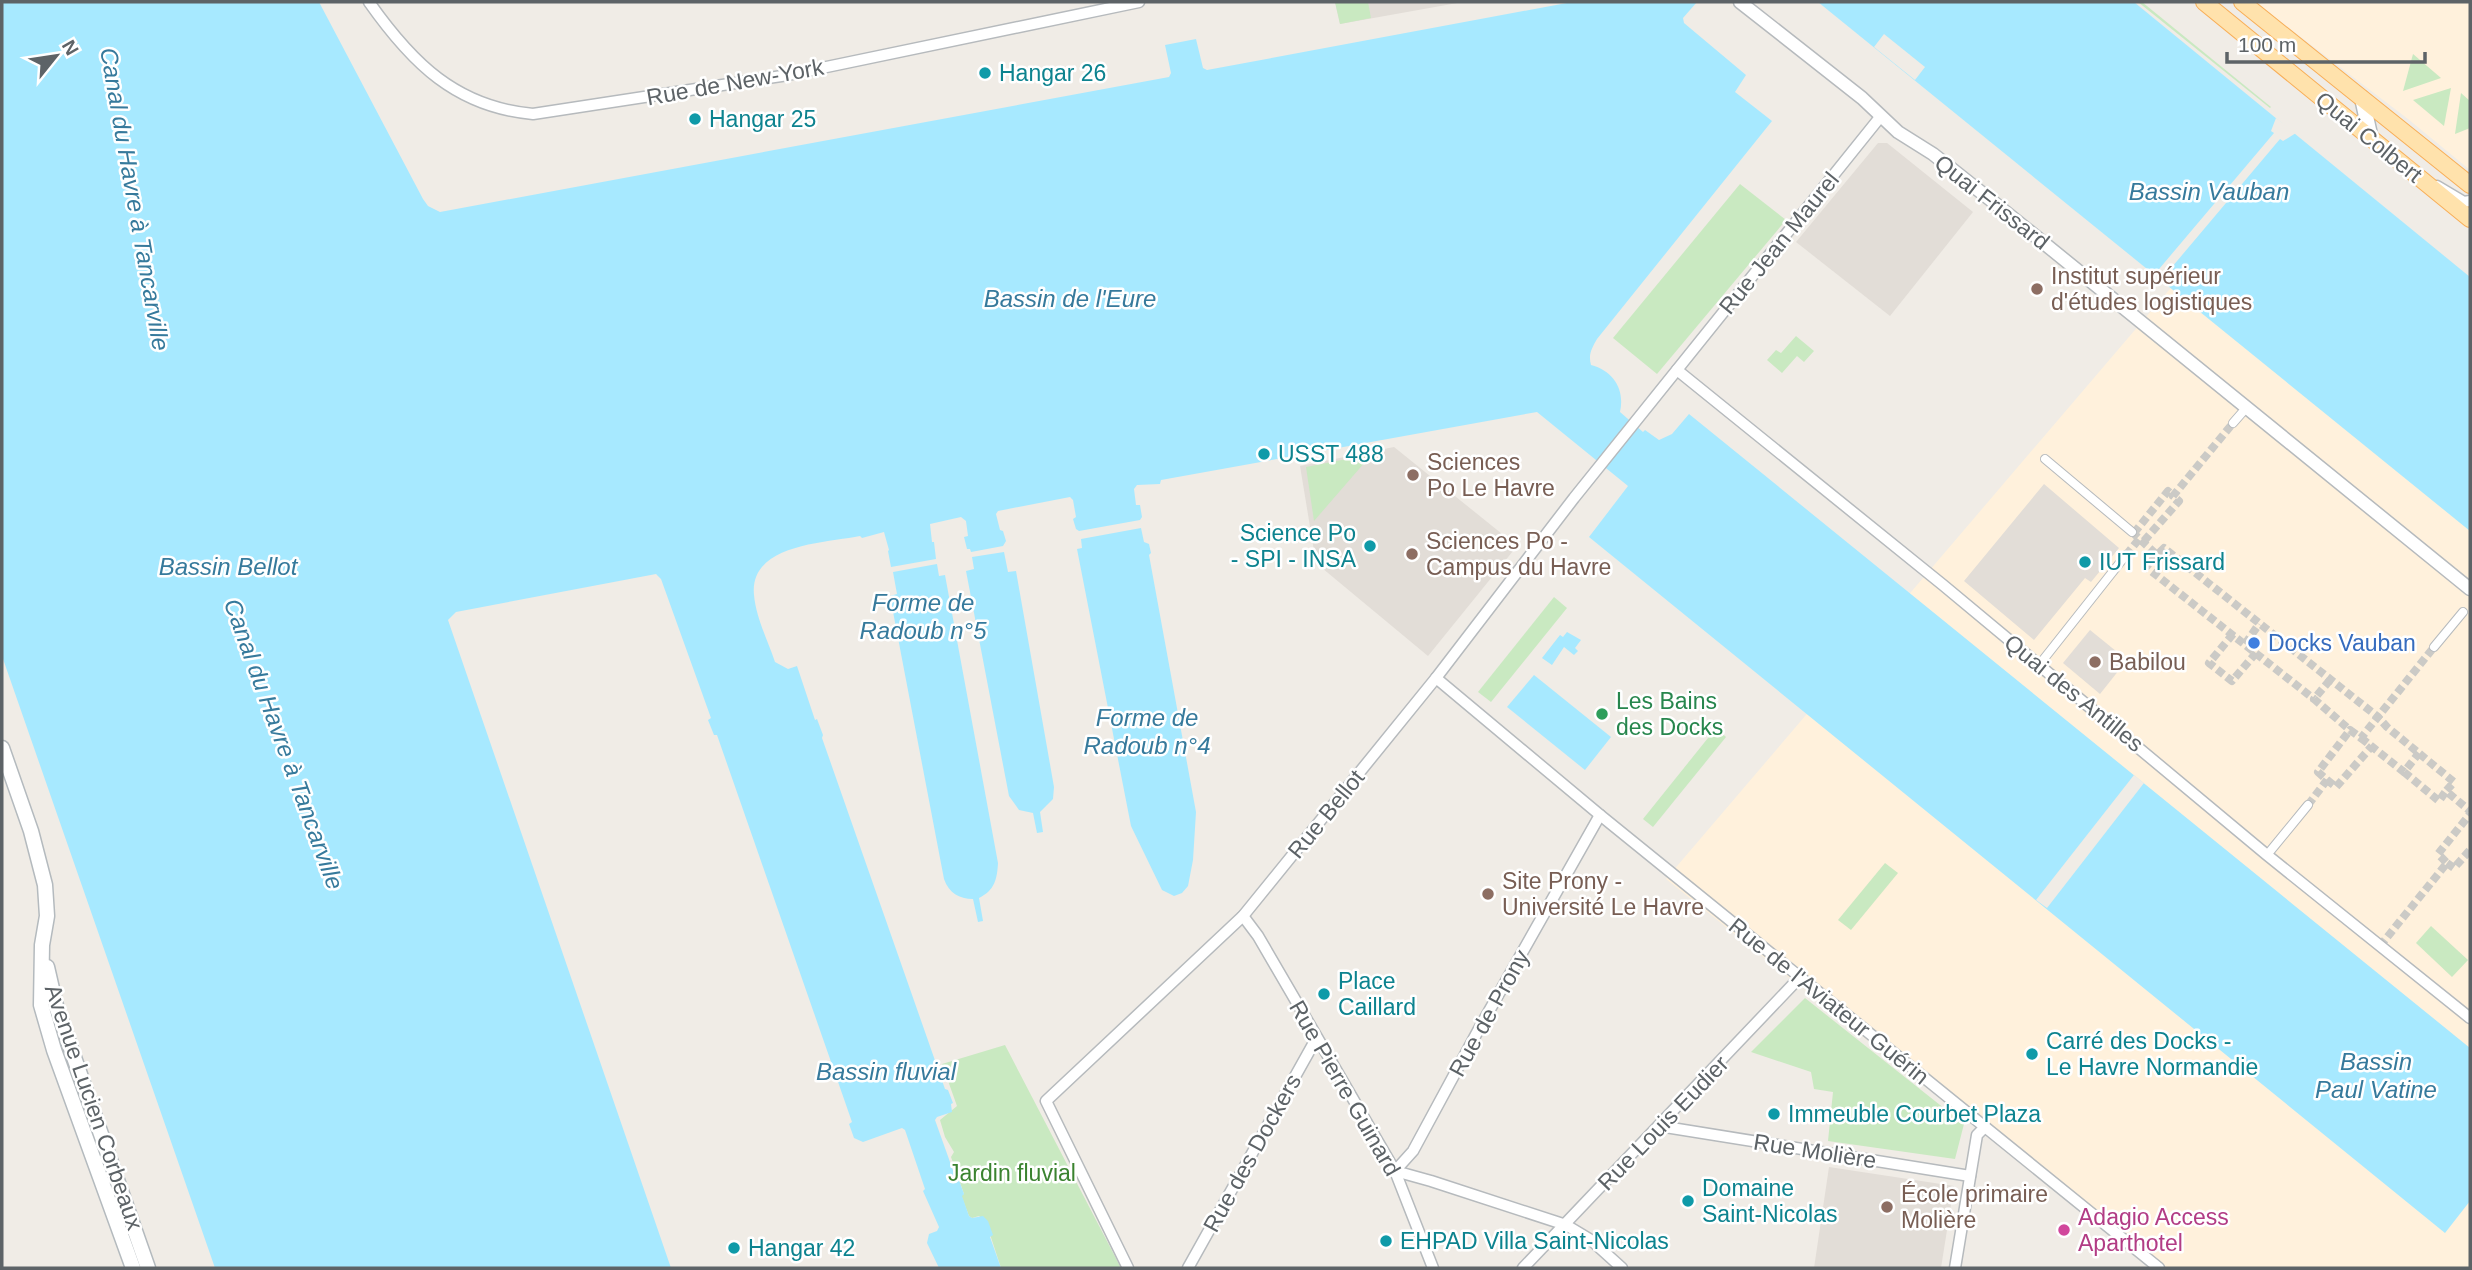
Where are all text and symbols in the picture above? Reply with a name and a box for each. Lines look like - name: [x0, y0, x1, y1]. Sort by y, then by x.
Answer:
- north arrow: [21, 21, 91, 91]
- scale bar: [2227, 21, 2425, 65]
- text: 100 m: [2238, 33, 2296, 56]
- text: N: [58, 37, 83, 59]
- water label: Canal du Havre à Tancarville: [95, 45, 175, 353]
- street label: Rue de New-York: [644, 54, 826, 110]
- place label: Hangar 26: [999, 60, 1106, 86]
- marker: Hangar 26: [977, 65, 993, 81]
- street label: Quai Colbert: [2311, 86, 2428, 188]
- place label: Hangar 25: [709, 106, 816, 132]
- marker: Hangar 25: [687, 111, 703, 127]
- street label: Quai Frissard: [1930, 149, 2054, 255]
- street label: Rue Jean Maurel: [1714, 167, 1844, 319]
- water label: Bassin Vauban: [2129, 178, 2289, 205]
- place label: Institut supérieur d'études logistiques: [2051, 263, 2252, 315]
- marker: Institut supérieur d'études logistiques: [2029, 281, 2045, 297]
- water label: Bassin de l'Eure: [984, 285, 1156, 312]
- place label: USST 488: [1278, 441, 1384, 467]
- marker: USST 488: [1256, 446, 1272, 462]
- place label: Sciences Po Le Havre: [1427, 449, 1555, 501]
- marker: Sciences Po Le Havre: [1405, 467, 1421, 483]
- place label: Science Po - SPI - INSA: [1231, 520, 1357, 572]
- place label: Sciences Po - Campus du Havre: [1426, 528, 1611, 580]
- marker: Science Po - SPI - INSA: [1362, 538, 1378, 554]
- marker: Sciences Po - Campus du Havre: [1404, 546, 1420, 562]
- place label: IUT Frissard: [2099, 549, 2225, 575]
- water label: Bassin Bellot: [159, 553, 299, 580]
- marker: IUT Frissard: [2077, 554, 2093, 570]
- water label: Forme de Radoub n°5: [859, 589, 987, 644]
- water label: Canal du Havre à Tancarville: [219, 595, 349, 893]
- street label: Quai des Antilles: [1999, 629, 2149, 757]
- place label: Docks Vauban: [2268, 630, 2416, 656]
- marker: Docks Vauban: [2246, 635, 2262, 651]
- place label: Babilou: [2109, 649, 2186, 675]
- marker: Babilou: [2087, 654, 2103, 670]
- place label: Les Bains des Docks: [1616, 688, 1723, 740]
- water label: Forme de Radoub n°4: [1083, 704, 1211, 759]
- marker: Les Bains des Docks: [1594, 706, 1610, 722]
- street label: Rue Bellot: [1283, 764, 1370, 863]
- place label: Site Prony - Université Le Havre: [1502, 868, 1704, 920]
- marker: Site Prony - Université Le Havre: [1480, 886, 1496, 902]
- street label: Rue de l'Aviateur Guérin: [1724, 912, 1934, 1090]
- street label: Rue de Prony: [1444, 945, 1535, 1081]
- place label: Place Caillard: [1338, 968, 1416, 1020]
- street label: Avenue Lucien Corbeaux: [40, 981, 148, 1234]
- marker: Place Caillard: [1316, 986, 1332, 1002]
- street label: Rue Pierre Guinard: [1284, 996, 1406, 1180]
- place label: Carré des Docks - Le Havre Normandie: [2046, 1028, 2258, 1080]
- marker: Carré des Docks - Le Havre Normandie: [2024, 1046, 2040, 1062]
- water label: Bassin Paul Vatine: [2315, 1048, 2437, 1103]
- street label: Rue Louis Eudier: [1592, 1050, 1734, 1195]
- water label: Bassin fluvial: [816, 1058, 957, 1085]
- street label: Rue des Dockers: [1198, 1070, 1306, 1236]
- place label: Immeuble Courbet Plaza: [1788, 1101, 2041, 1127]
- marker: Immeuble Courbet Plaza: [1766, 1106, 1782, 1122]
- street label: Rue Molière: [1752, 1128, 1878, 1174]
- park label: Jardin fluvial: [948, 1160, 1076, 1186]
- place label: Domaine Saint-Nicolas: [1702, 1175, 1838, 1227]
- place label: École primaire Molière: [1901, 1181, 2048, 1233]
- marker: Domaine Saint-Nicolas: [1680, 1193, 1696, 1209]
- marker: École primaire Molière: [1879, 1199, 1895, 1215]
- place label: Adagio Access Aparthotel: [2078, 1204, 2229, 1256]
- marker: Adagio Access Aparthotel: [2056, 1222, 2072, 1238]
- place label: EHPAD Villa Saint-Nicolas: [1400, 1228, 1669, 1254]
- marker: EHPAD Villa Saint-Nicolas: [1378, 1233, 1394, 1249]
- place label: Hangar 42: [748, 1235, 855, 1261]
- marker: Hangar 42: [726, 1240, 742, 1256]

